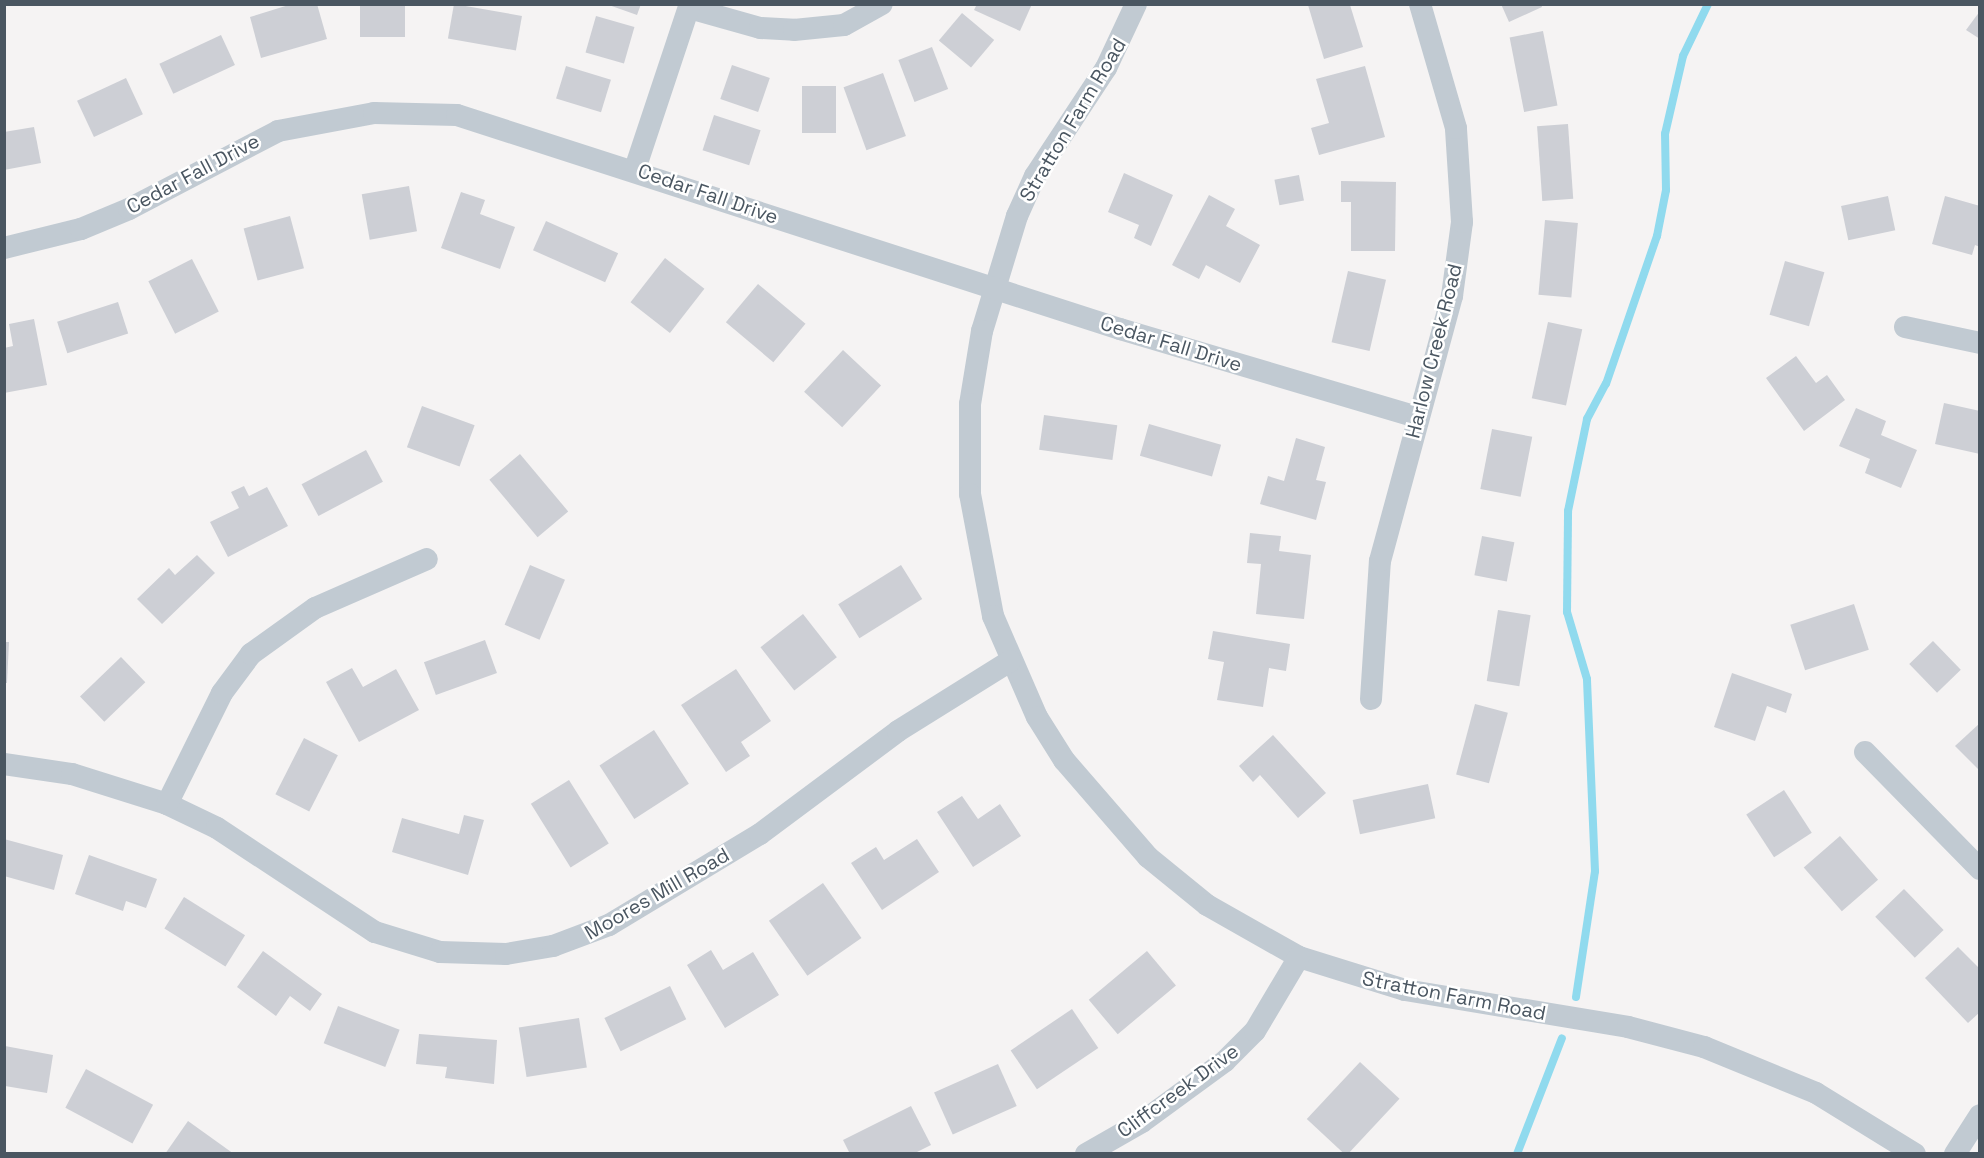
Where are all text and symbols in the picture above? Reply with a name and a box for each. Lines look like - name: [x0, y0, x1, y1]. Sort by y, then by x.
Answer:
- street label: Stratton Farm Road: [1015, 34, 1131, 206]
- street label: Cedar Fall Drive: [123, 129, 263, 219]
- street label: Cedar Fall Drive: [635, 159, 781, 229]
- street label: Harlow Creek Road: [1401, 261, 1467, 441]
- street label: Cedar Fall Drive: [1097, 311, 1245, 377]
- street label: Moores Mill Road: [580, 843, 734, 945]
- street label: Stratton Farm Road: [1360, 966, 1548, 1026]
- street label: Cliffcreek Drive: [1113, 1039, 1243, 1143]

